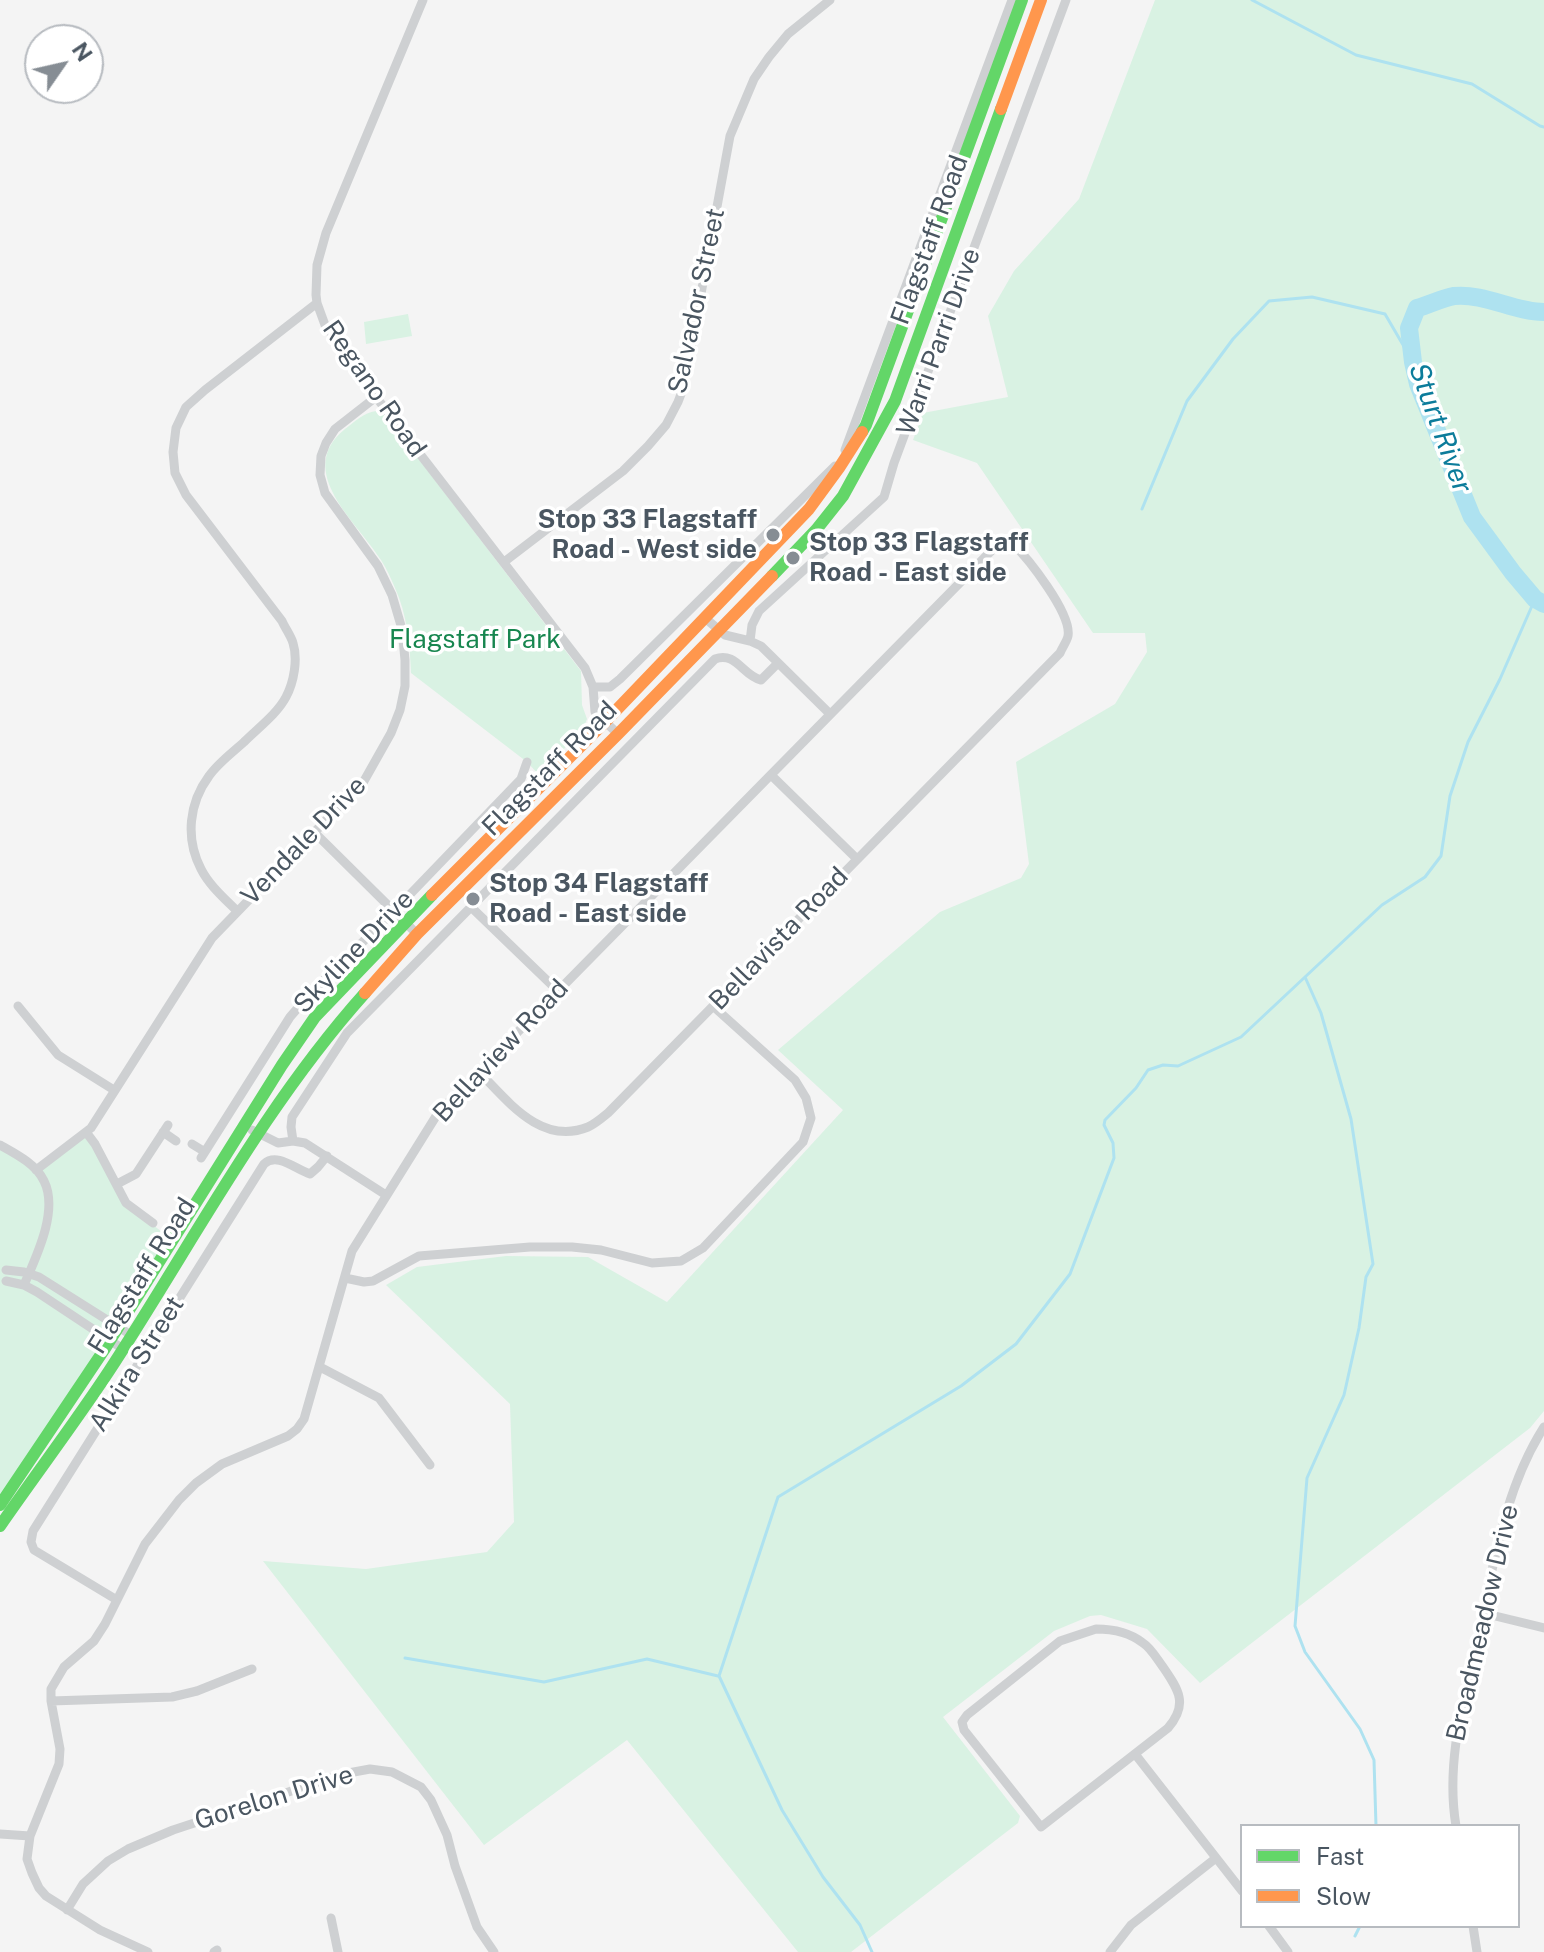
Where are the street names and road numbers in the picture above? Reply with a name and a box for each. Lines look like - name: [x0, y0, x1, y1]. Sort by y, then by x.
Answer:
- street label: Flagstaff Road: [885, 151, 975, 329]
- street label: Salvador Street: [662, 205, 732, 397]
- street label: Warri Parri Drive: [891, 244, 987, 440]
- street label: Regano Road: [315, 315, 433, 463]
- street label: Flagstaff Road: [476, 695, 624, 843]
- street label: Vendale Drive: [235, 770, 373, 912]
- street label: Bellavista Road: [703, 861, 855, 1017]
- street label: Skyline Drive: [288, 884, 420, 1020]
- street label: Bellaview Road: [427, 973, 575, 1129]
- street label: Flagstaff Road: [82, 1192, 202, 1360]
- street label: Alkira Street: [83, 1291, 191, 1437]
- street label: Broadmeadow Drive: [1441, 1501, 1525, 1745]
- street label: Gorelon Drive: [191, 1759, 357, 1837]

